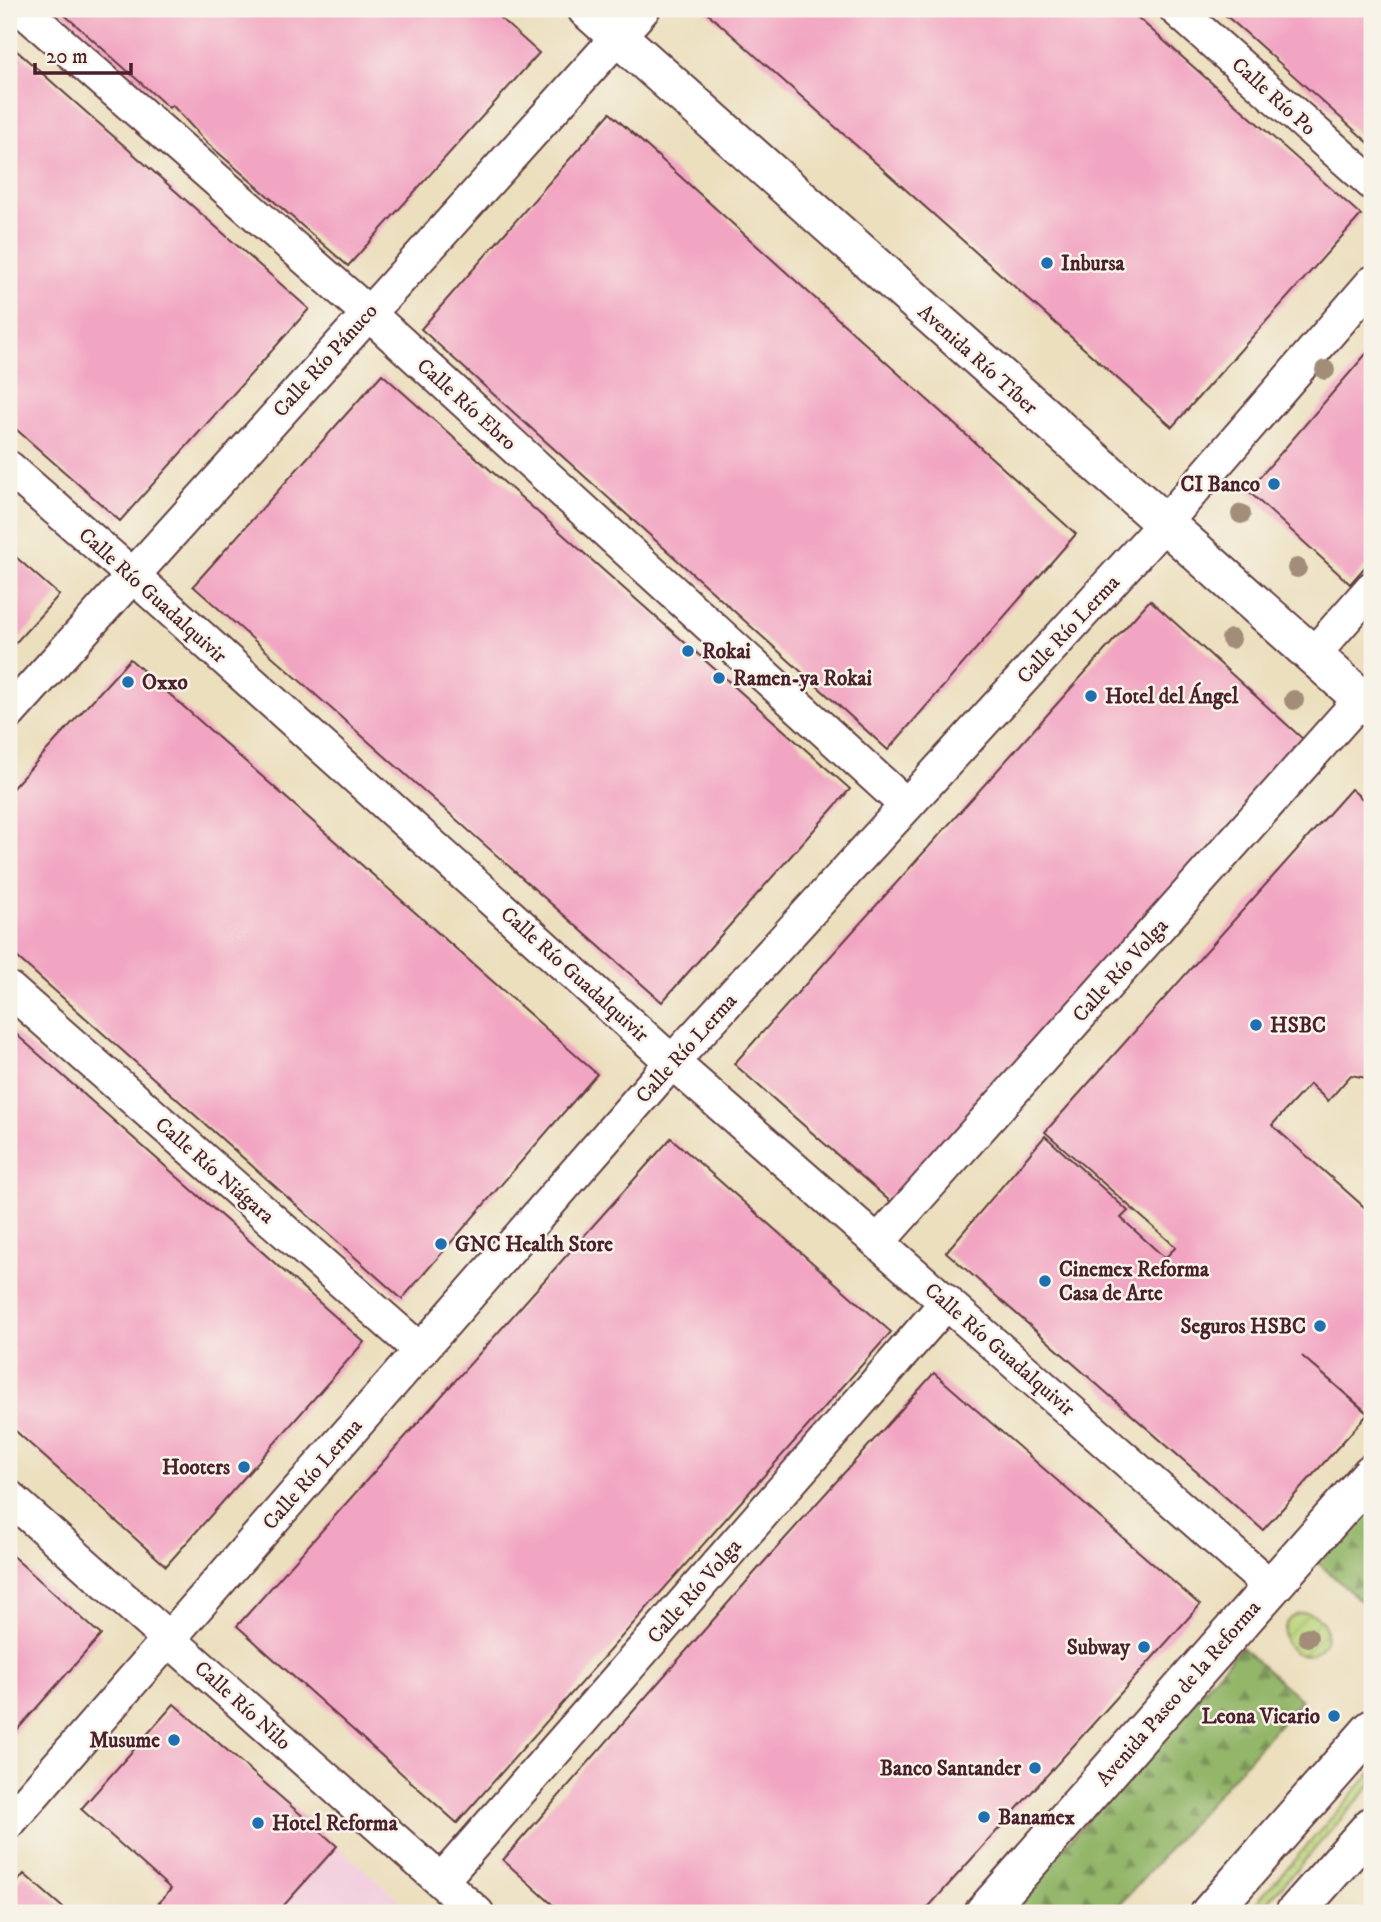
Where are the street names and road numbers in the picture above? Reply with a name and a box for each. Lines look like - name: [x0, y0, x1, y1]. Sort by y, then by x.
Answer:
- street label: Calle Río Po: [1226, 52, 1321, 141]
- street label: Calle Río Pánuco: [268, 298, 384, 423]
- street label: Avenida Río Tíber: [912, 299, 1043, 421]
- street label: Calle Río Ebro: [411, 353, 522, 456]
- street label: Calle Río Guadalquivir: [73, 522, 232, 669]
- street label: Calle Río Lerma: [1012, 570, 1126, 689]
- street label: Calle Río Guadalquivir: [495, 901, 654, 1048]
- street label: Calle Río Volga: [1067, 913, 1174, 1028]
- street label: Calle Río Lerma: [631, 988, 743, 1109]
- street label: Calle Río Niágara: [149, 1112, 279, 1230]
- street label: Calle Río Guadalquivir: [919, 1277, 1080, 1422]
- street label: Calle Río Lerma: [257, 1414, 368, 1536]
- street label: Calle Río Volga: [642, 1534, 747, 1649]
- street label: Avenida Paseo de la Reforma: [1091, 1595, 1267, 1792]
- street label: Calle Río Nilo: [189, 1656, 296, 1756]

